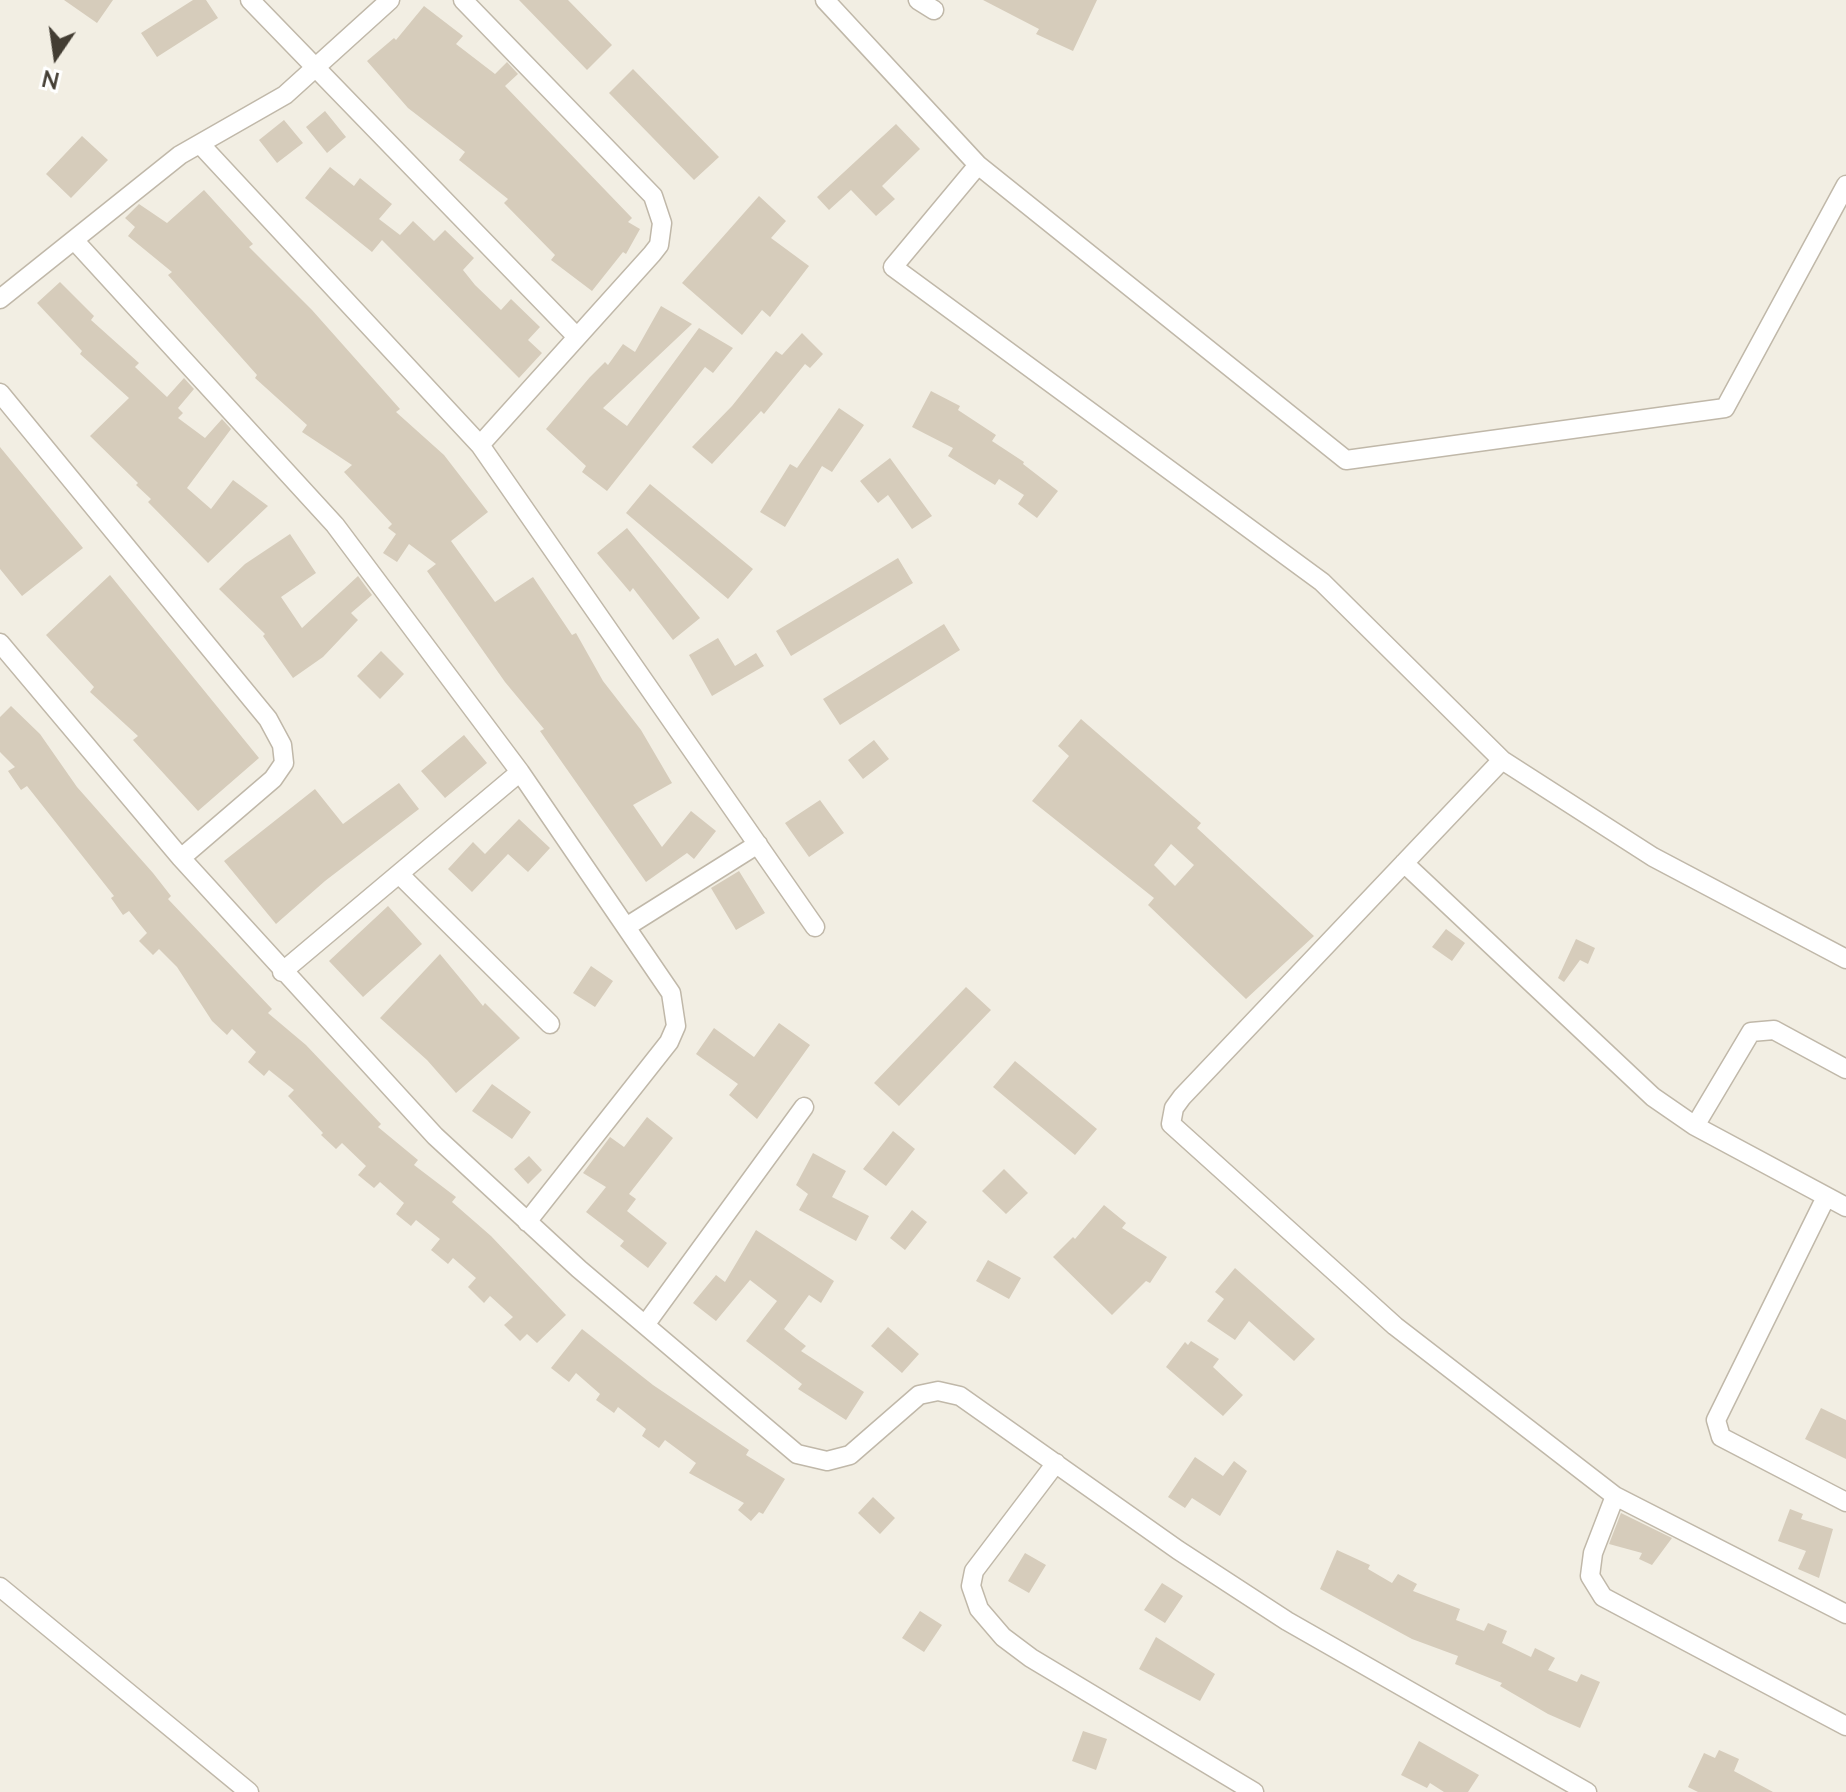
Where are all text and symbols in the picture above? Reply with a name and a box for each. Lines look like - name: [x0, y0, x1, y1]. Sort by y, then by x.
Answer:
- north arrow: [16, 16, 96, 96]
- text: N: [39, 65, 62, 95]

